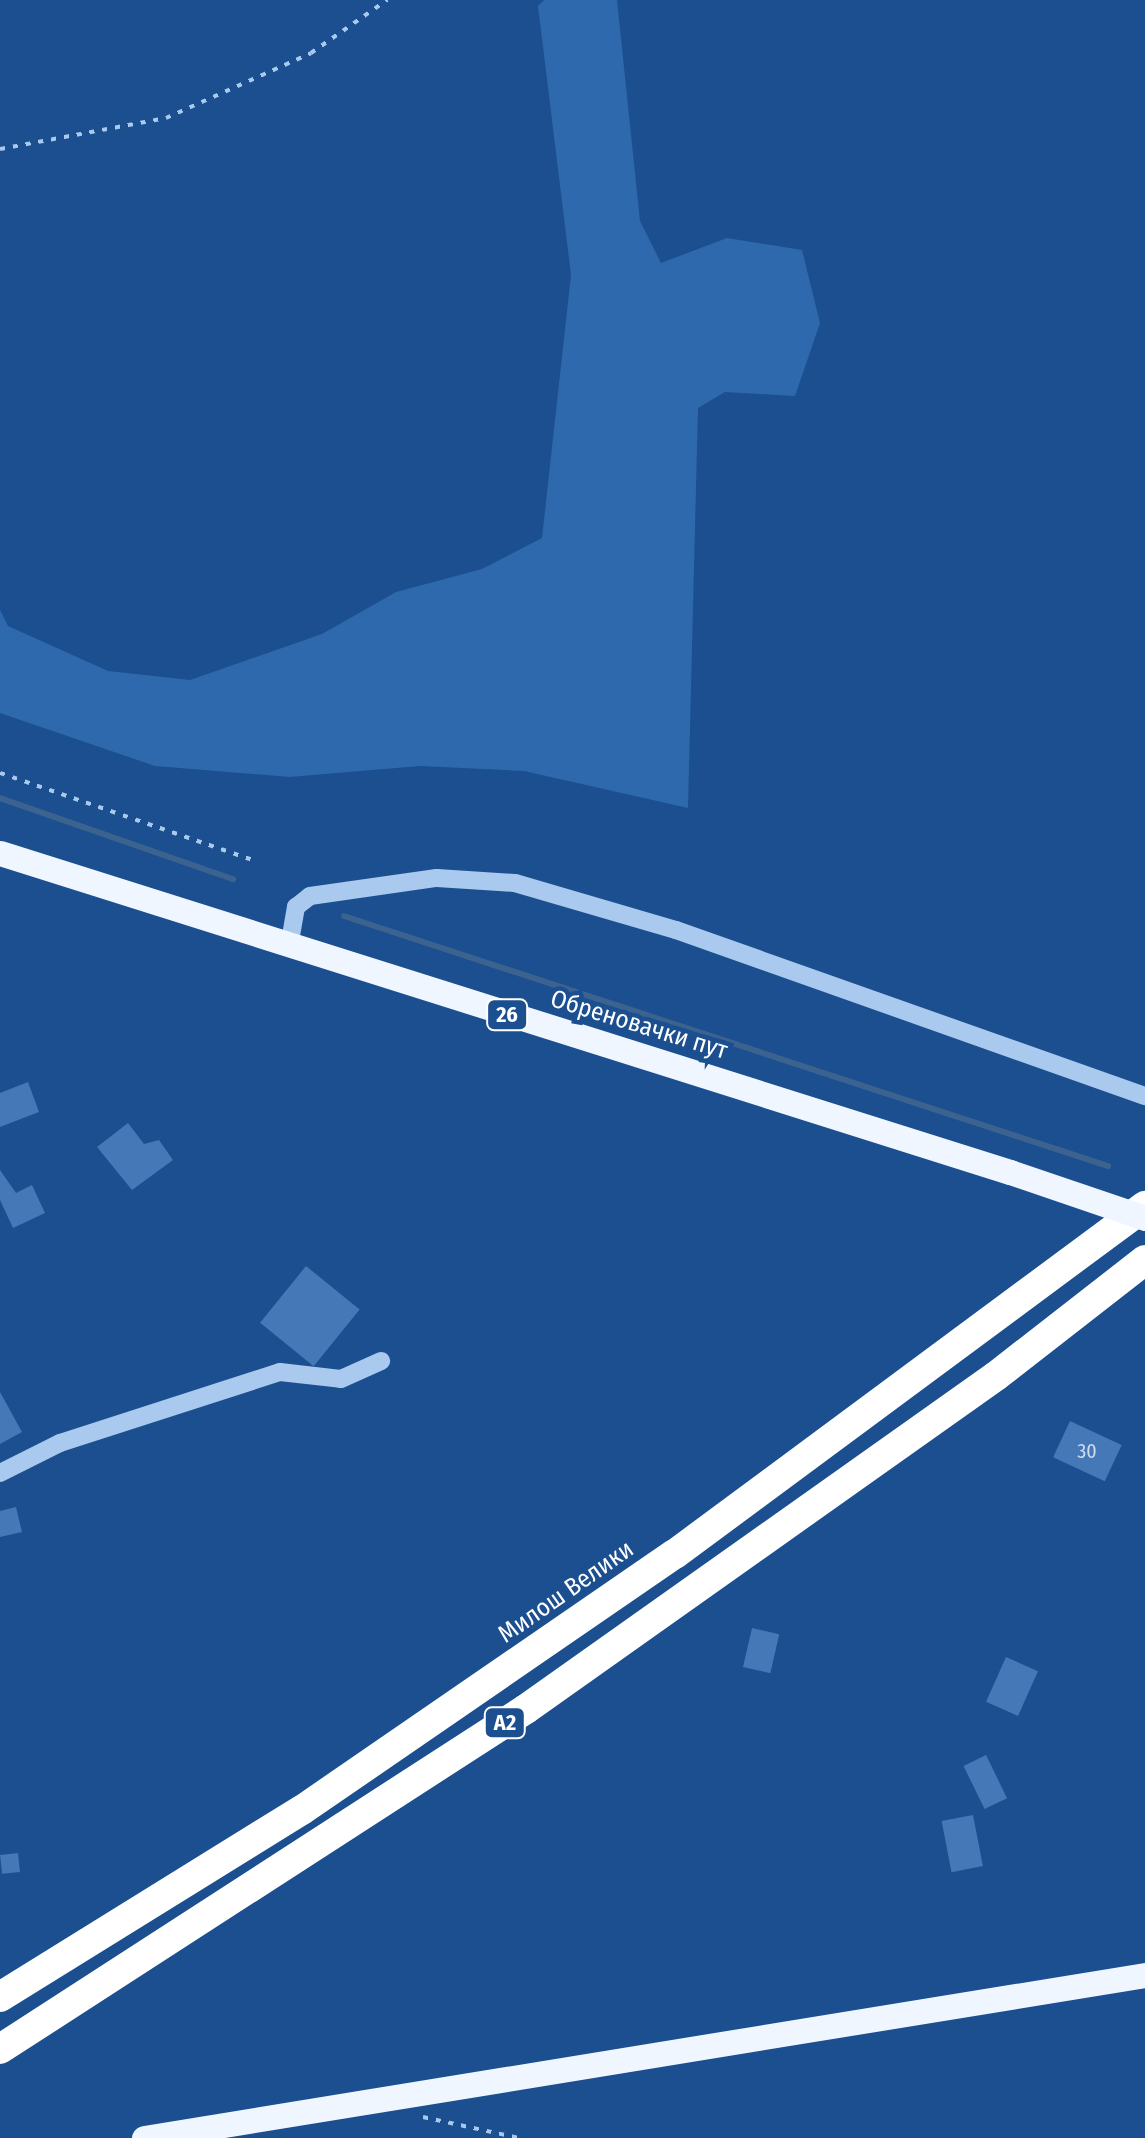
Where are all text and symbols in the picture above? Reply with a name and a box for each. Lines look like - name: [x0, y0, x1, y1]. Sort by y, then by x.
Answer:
- street label: Обреновачки пут: [547, 984, 731, 1066]
- road number: 26: [484, 998, 530, 1032]
- house number: 30: [1077, 1439, 1097, 1463]
- street label: Милош Велики: [493, 1534, 639, 1650]
- road number: A2: [482, 1706, 528, 1740]

